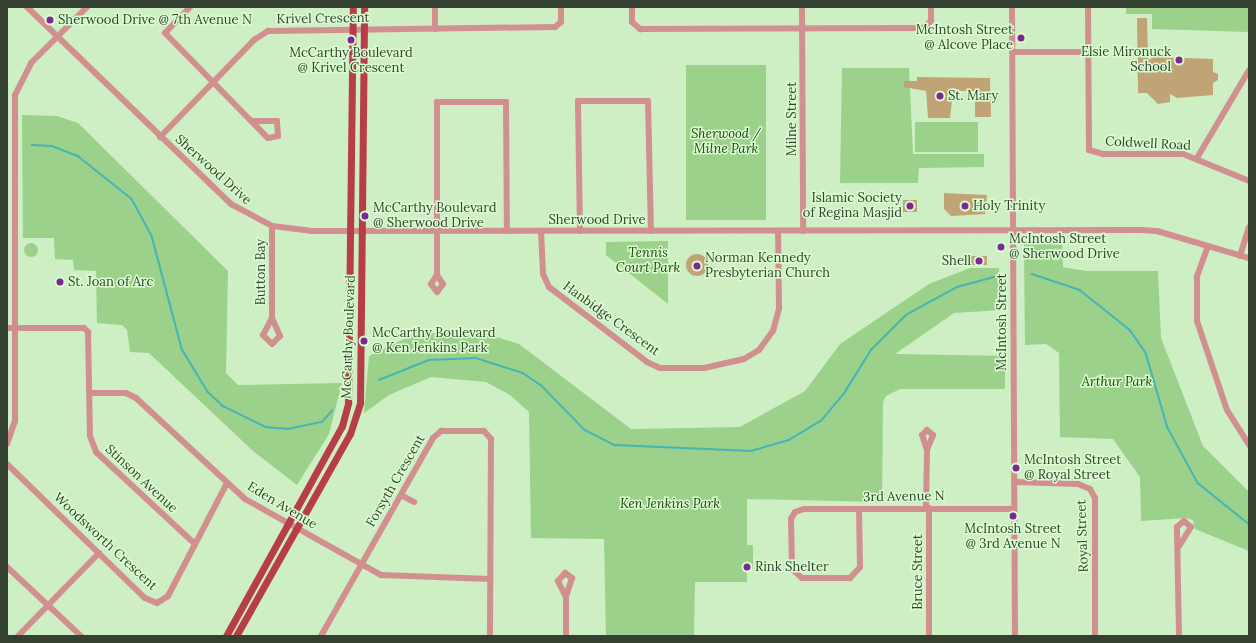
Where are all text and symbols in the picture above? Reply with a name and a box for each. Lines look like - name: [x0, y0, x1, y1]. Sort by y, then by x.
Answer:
- street label: Krivel Crescent: [276, 10, 370, 28]
- place label: Sherwood Drive @ 7th Avenue N: [58, 12, 252, 28]
- marker: Sherwood Drive @ 7th Avenue N: [45, 15, 55, 25]
- place label: McIntosh Street @ Alcove Place: [916, 23, 1013, 54]
- marker: McIntosh Street @ Alcove Place: [1016, 33, 1026, 43]
- marker: McCarthy Boulevard @ Krivel Crescent: [346, 35, 356, 45]
- place label: Elsie Mironuck School: [1081, 45, 1171, 76]
- place label: McCarthy Boulevard @ Krivel Crescent: [289, 46, 413, 77]
- marker: Elsie Mironuck School: [1174, 55, 1184, 65]
- street label: Milne Street: [784, 82, 800, 156]
- place label: St. Mary: [948, 88, 998, 104]
- marker: St. Mary: [935, 91, 945, 101]
- park label: Sherwood / Milne Park: [691, 127, 761, 158]
- street label: Sherwood Drive: [172, 132, 254, 208]
- street label: Coldwell Road: [1105, 134, 1191, 154]
- place label: Islamic Society of Regina Masjid: [803, 191, 902, 222]
- place label: Holy Trinity: [973, 198, 1045, 214]
- place label: McCarthy Boulevard @ Sherwood Drive: [373, 201, 497, 232]
- marker: Islamic Society of Regina Masjid: [905, 201, 915, 211]
- marker: Holy Trinity: [960, 201, 970, 211]
- marker: McCarthy Boulevard @ Sherwood Drive: [360, 211, 370, 221]
- street label: Sherwood Drive: [548, 212, 646, 228]
- place label: McIntosh Street @ Sherwood Drive: [1009, 232, 1120, 263]
- street label: Button Bay: [253, 239, 269, 305]
- marker: McIntosh Street @ Sherwood Drive: [996, 242, 1006, 252]
- park label: Tennis Court Park: [616, 246, 680, 277]
- place label: Norman Kennedy Presbyterian Church: [705, 251, 830, 282]
- place label: Shell: [942, 253, 971, 269]
- marker: Shell: [974, 256, 984, 266]
- marker: Norman Kennedy Presbyterian Church: [692, 261, 702, 271]
- street label: McIntosh Street: [994, 273, 1010, 371]
- place label: St. Joan of Arc: [68, 274, 153, 290]
- street label: McCarthy Boulevard: [339, 275, 359, 399]
- marker: St. Joan of Arc: [55, 277, 65, 287]
- street label: Hanbidge Crescent: [560, 279, 662, 359]
- place label: McCarthy Boulevard @ Ken Jenkins Park: [372, 326, 496, 357]
- marker: McCarthy Boulevard @ Ken Jenkins Park: [359, 336, 369, 346]
- park label: Arthur Park: [1082, 374, 1152, 390]
- street label: Forsyth Crescent: [363, 432, 429, 530]
- street label: Stinson Avenue: [102, 442, 180, 516]
- place label: McIntosh Street @ Royal Street: [1024, 453, 1121, 484]
- marker: McIntosh Street @ Royal Street: [1011, 463, 1021, 473]
- street label: Eden Avenue: [244, 479, 320, 533]
- street label: 3rd Avenue N: [863, 488, 945, 506]
- street label: Woodsworth Crescent: [50, 490, 160, 594]
- park label: Ken Jenkins Park: [620, 496, 720, 512]
- street label: Royal Street: [1074, 499, 1092, 573]
- marker: McIntosh Street @ 3rd Avenue N: [1008, 511, 1018, 521]
- place label: McIntosh Street @ 3rd Avenue N: [964, 522, 1062, 553]
- street label: Bruce Street: [910, 534, 926, 610]
- place label: Rink Shelter: [755, 559, 829, 575]
- marker: Rink Shelter: [742, 562, 752, 572]

